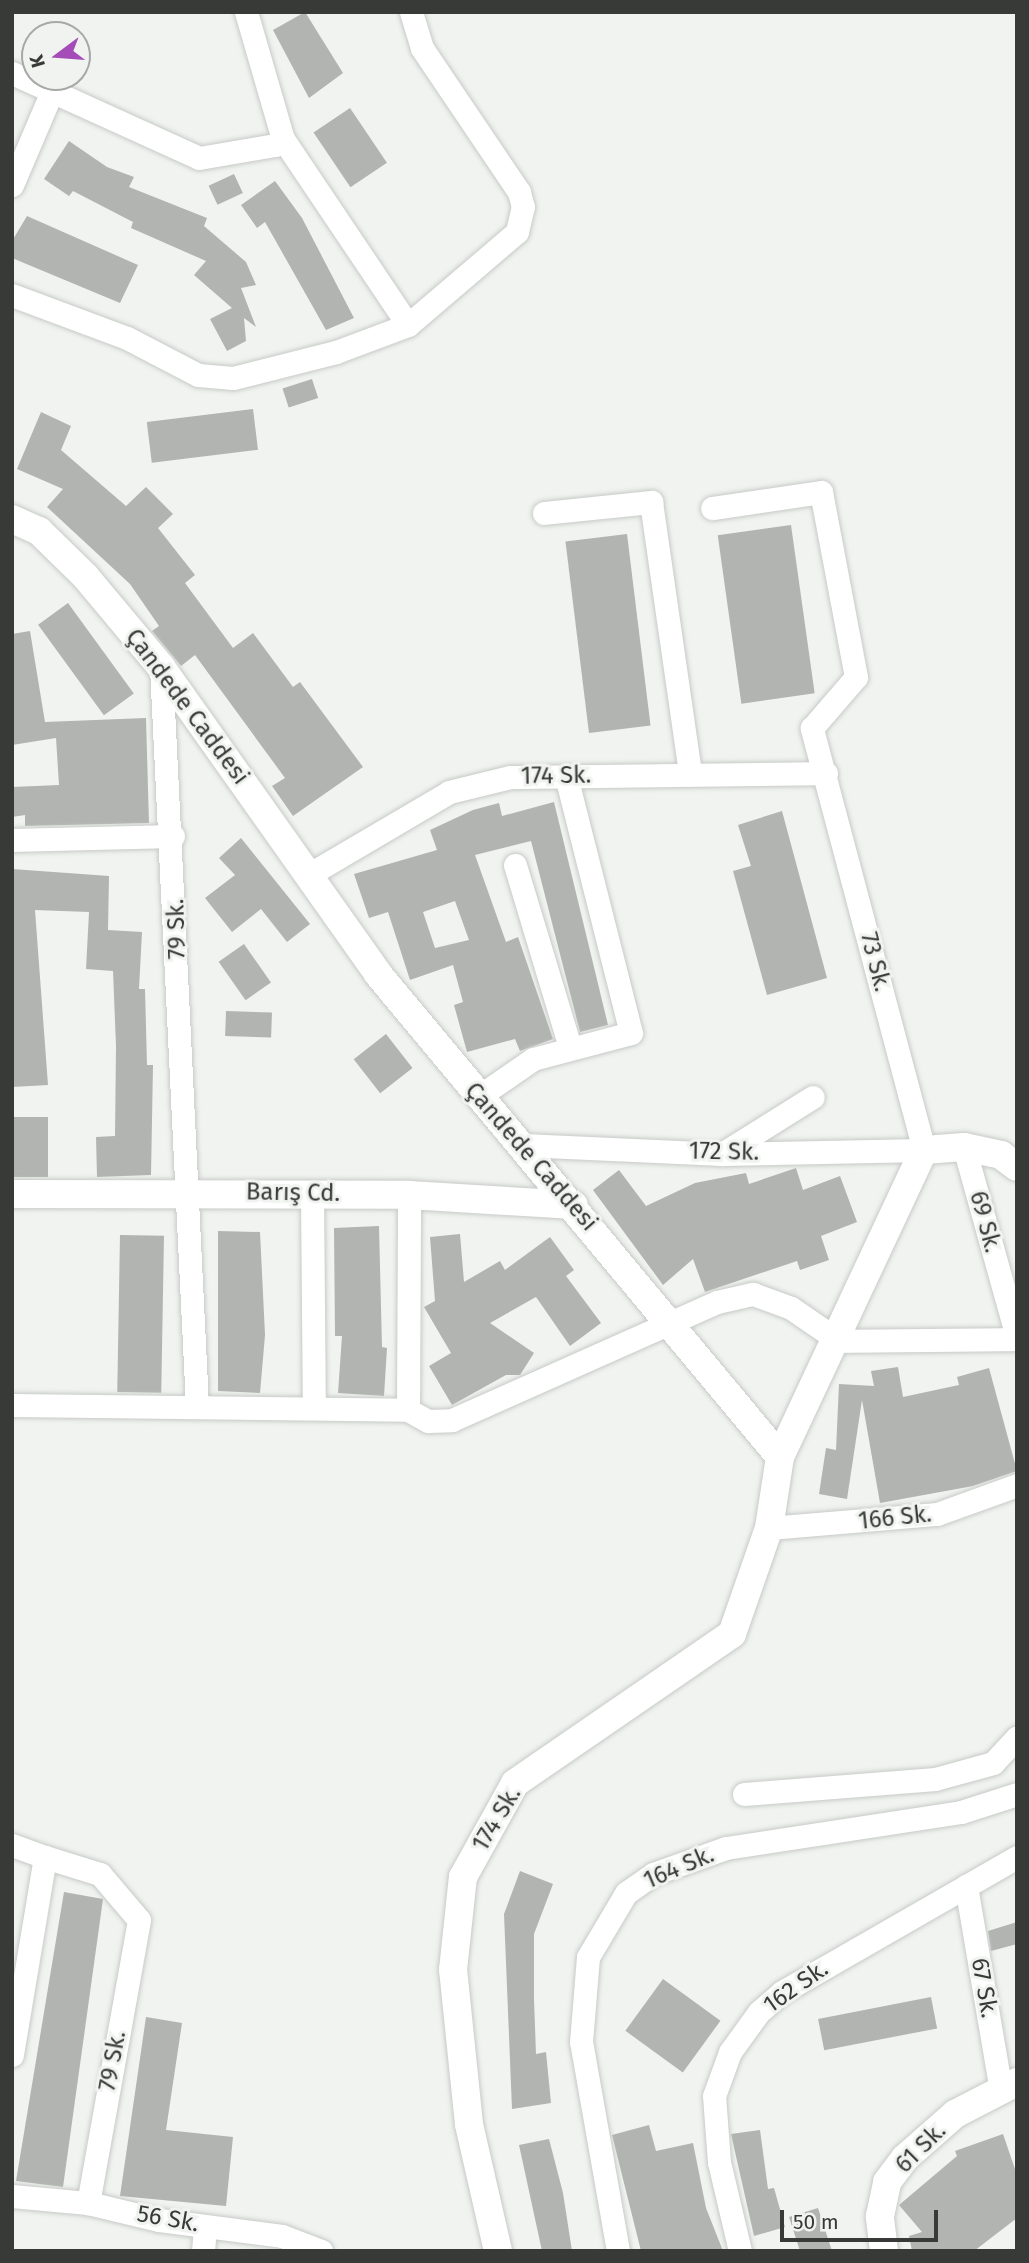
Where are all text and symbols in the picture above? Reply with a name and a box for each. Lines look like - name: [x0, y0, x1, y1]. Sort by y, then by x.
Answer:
- north arrow: [21, 21, 91, 91]
- text: K: [25, 52, 50, 70]
- street label: Çandede Caddesi: [119, 623, 255, 791]
- street label: 174 Sk.: [521, 761, 591, 791]
- street label: 79 Sk.: [162, 898, 192, 960]
- street label: 73 Sk.: [853, 929, 897, 995]
- street label: Çandede Caddesi: [459, 1077, 603, 1237]
- street label: 172 Sk.: [689, 1137, 759, 1167]
- street label: Barış Cd.: [246, 1178, 340, 1208]
- street label: 69 Sk.: [963, 1188, 1007, 1256]
- street label: 166 Sk.: [857, 1500, 933, 1536]
- street label: 174 Sk.: [467, 1781, 527, 1857]
- street label: 164 Sk.: [640, 1840, 718, 1896]
- street label: 162 Sk.: [758, 1954, 834, 2020]
- street label: 67 Sk.: [965, 1956, 1003, 2020]
- street label: 79 Sk.: [94, 2029, 132, 2093]
- street label: 61 Sk.: [890, 2117, 952, 2179]
- scale bar: [784, 2196, 942, 2240]
- street label: 56 Sk.: [135, 2199, 201, 2239]
- text: 50 m: [793, 2209, 839, 2235]

